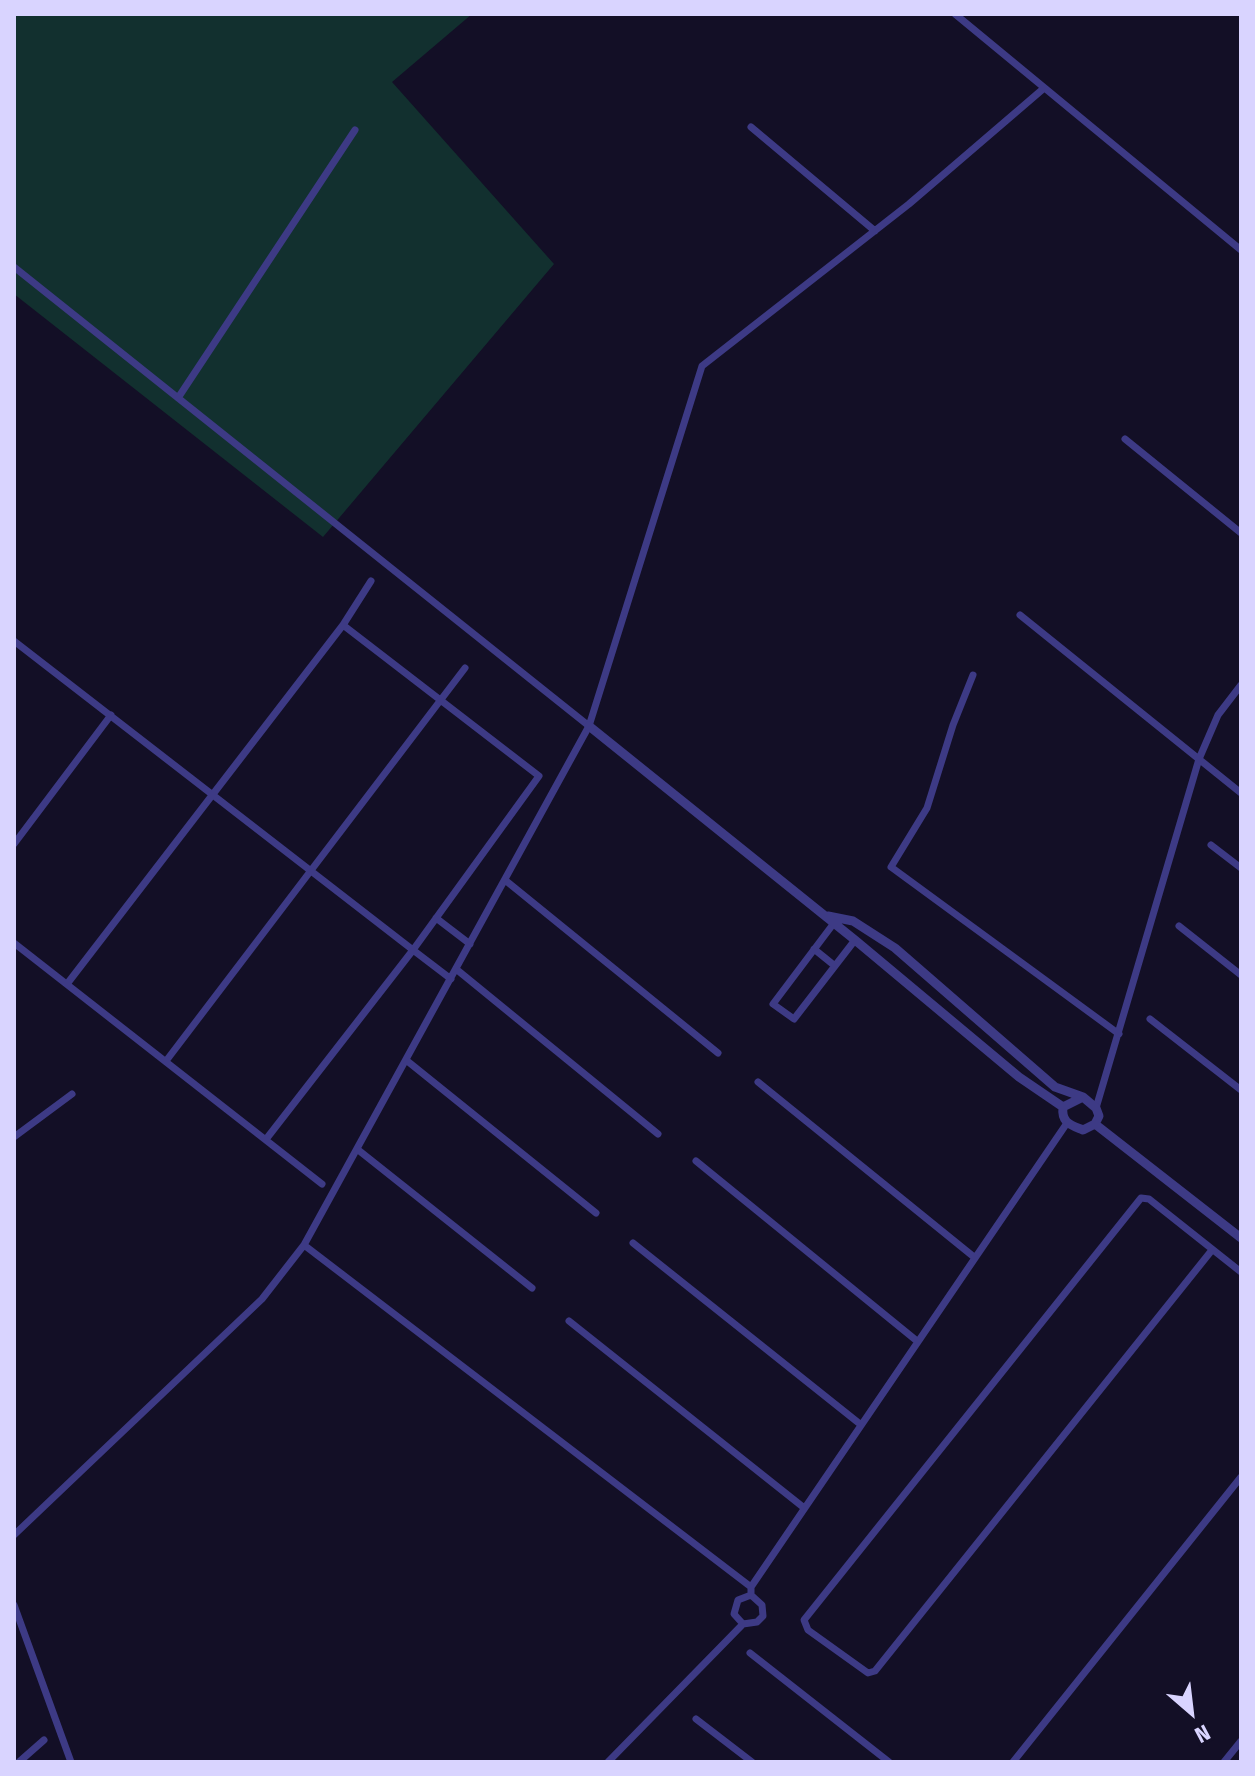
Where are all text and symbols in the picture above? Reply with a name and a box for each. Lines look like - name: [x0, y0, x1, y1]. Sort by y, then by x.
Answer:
- north arrow: [1151, 1672, 1231, 1752]
- text: N: [1190, 1719, 1215, 1749]

